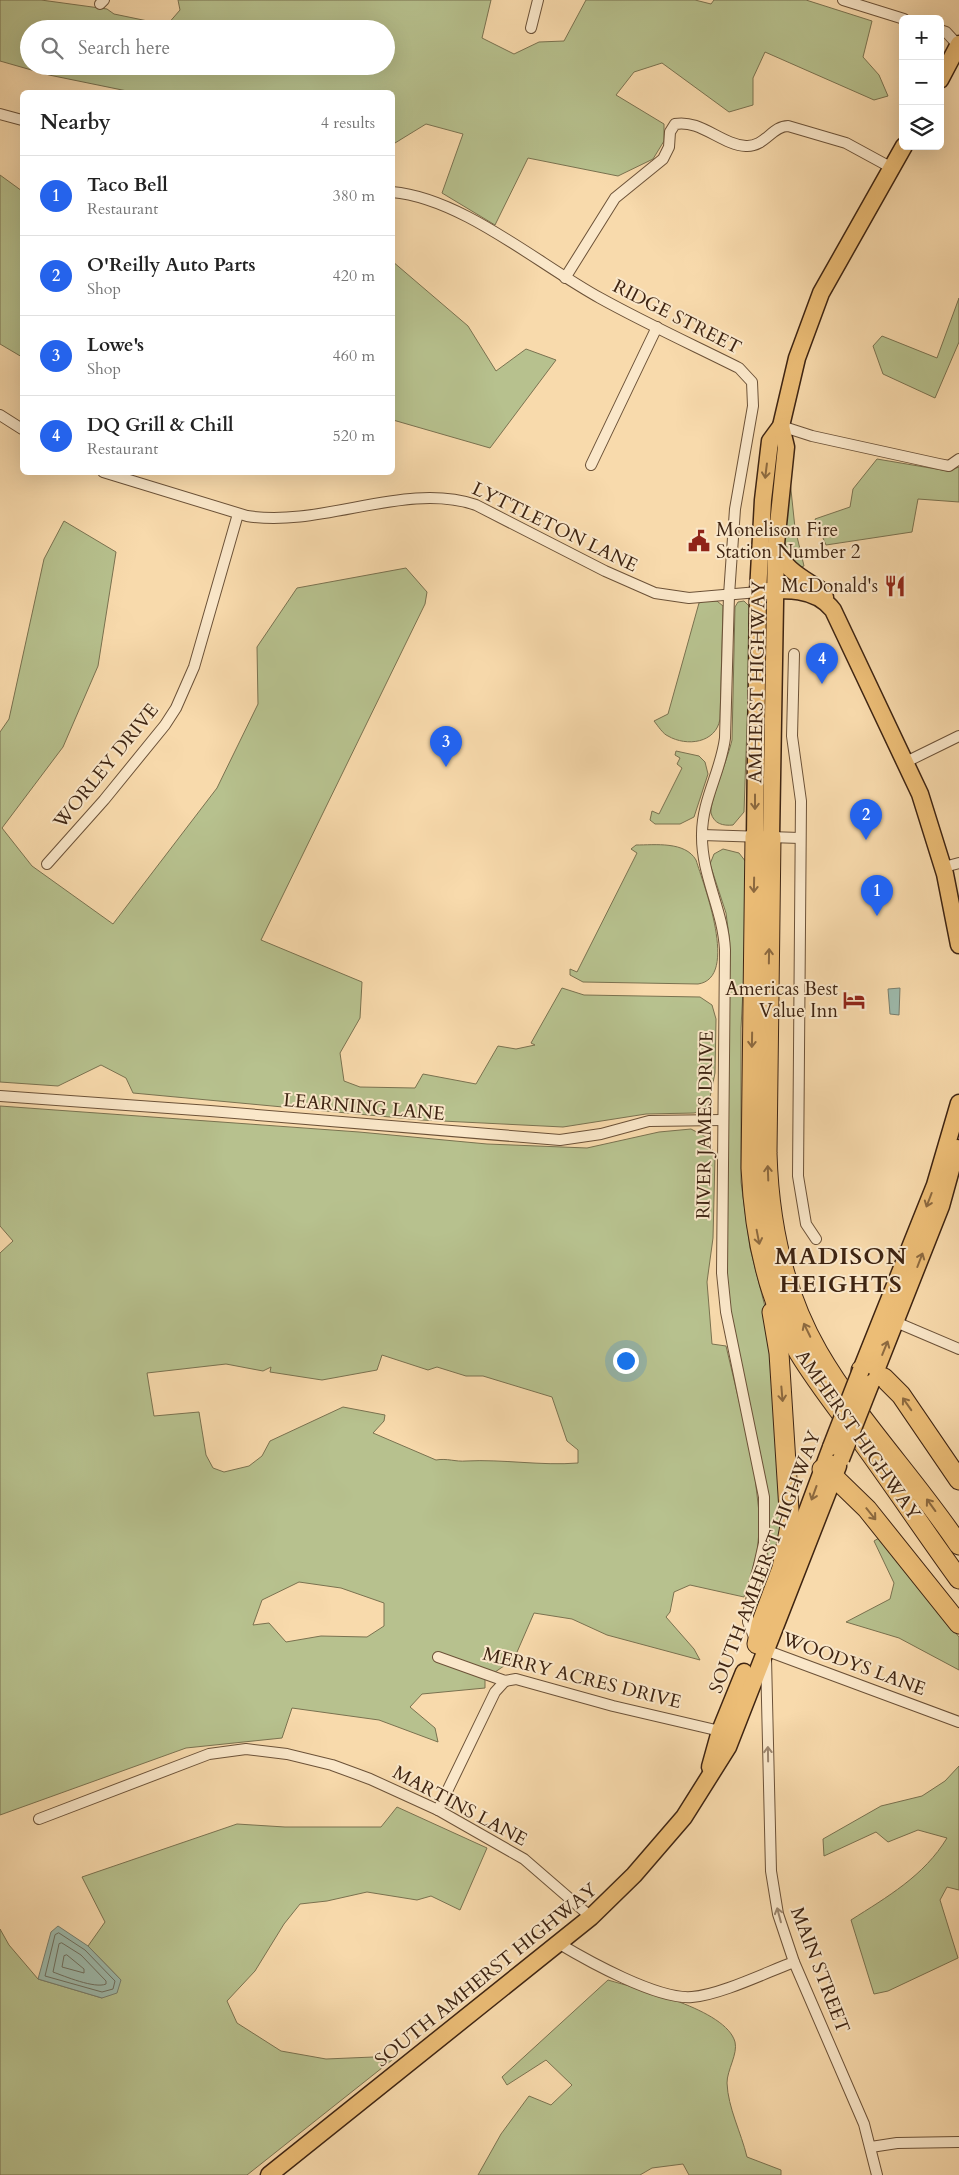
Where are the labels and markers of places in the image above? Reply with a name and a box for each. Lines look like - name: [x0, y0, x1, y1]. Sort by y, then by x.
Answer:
- place label: Monelison Fire Station Number 2: [716, 517, 861, 565]
- public building icon: Monelison Fire Station Number 2: [686, 528, 712, 554]
- place label: McDonald's: [781, 573, 878, 599]
- restaurant icon: McDonald's: [882, 573, 908, 599]
- pin: 4: [806, 643, 838, 684]
- pin: 3: [430, 726, 462, 767]
- pin: 2: [850, 799, 882, 840]
- pin: 1: [861, 875, 893, 916]
- place label: Americas Best Value Inn: [725, 976, 838, 1024]
- hotel icon: Americas Best Value Inn: [841, 987, 867, 1013]

